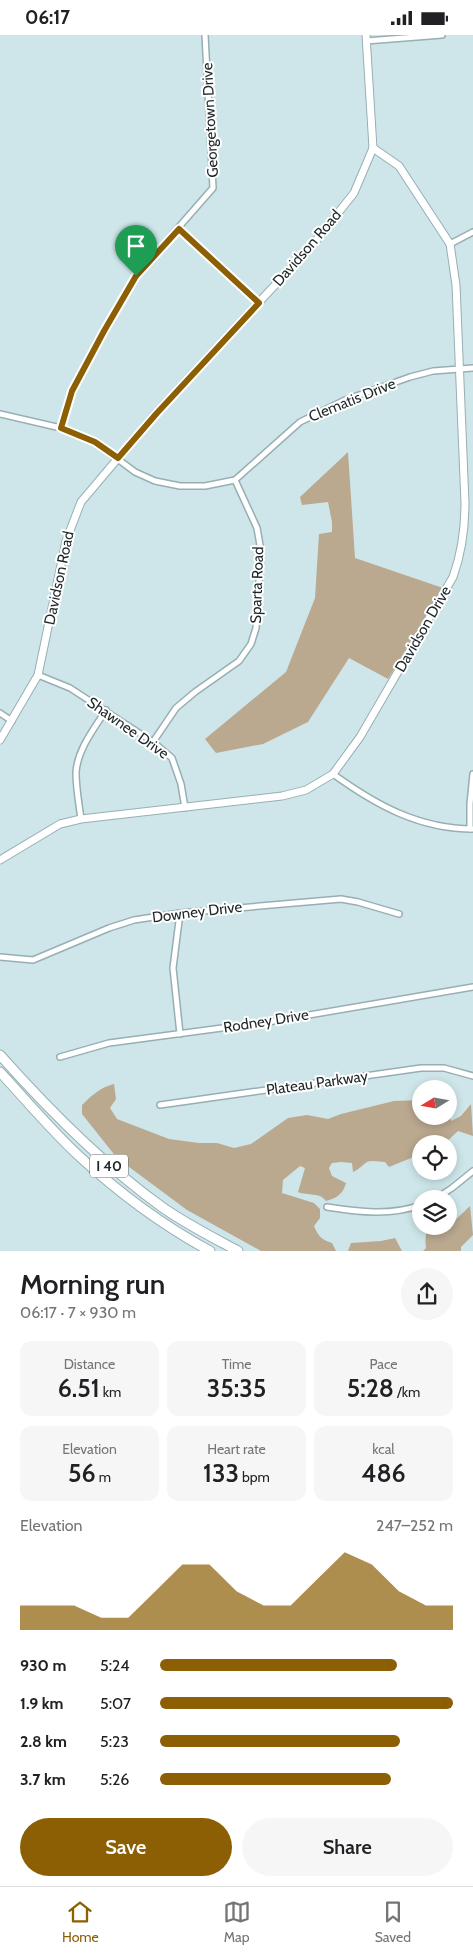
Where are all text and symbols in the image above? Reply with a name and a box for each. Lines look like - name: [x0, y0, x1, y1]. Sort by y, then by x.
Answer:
- text: 06:17: [25, 6, 70, 29]
- street label: Georgetown Drive: [198, 62, 222, 178]
- street label: Davidson Road: [269, 206, 345, 290]
- pin: [115, 225, 157, 276]
- icon: arrive: [122, 232, 150, 260]
- street label: Clematis Drive: [306, 374, 398, 426]
- street label: Davidson Road: [40, 529, 78, 627]
- street label: Sparta Road: [247, 546, 267, 624]
- street label: Davidson Drive: [391, 582, 455, 675]
- street label: Shawnee Drive: [84, 693, 173, 763]
- street label: Downey Drive: [151, 898, 243, 926]
- street label: Rodney Drive: [222, 1005, 310, 1037]
- street label: Plateau Parkway: [265, 1067, 369, 1099]
- north arrow: [412, 1080, 458, 1125]
- map controls: [412, 1080, 457, 1235]
- button: locate: [412, 1135, 457, 1180]
- road number: I 40: [90, 1155, 128, 1177]
- button: layers: [412, 1190, 457, 1235]
- text: Morning run: [20, 1267, 165, 1301]
- button: share: [401, 1268, 453, 1320]
- text: 06:17 · 7 × 930 m: [20, 1303, 136, 1322]
- text: Distance: [64, 1355, 115, 1373]
- text: Time: [222, 1355, 251, 1373]
- text: Pace: [370, 1355, 397, 1373]
- text: 6.51: [58, 1373, 100, 1403]
- text: 35:35: [207, 1373, 266, 1403]
- text: 5:28: [347, 1373, 394, 1403]
- text: km: [100, 1383, 121, 1401]
- text: /km: [394, 1383, 420, 1401]
- text: Elevation: [62, 1440, 117, 1458]
- text: Heart rate: [207, 1440, 266, 1458]
- text: kcal: [372, 1440, 395, 1458]
- text: 56: [68, 1458, 96, 1488]
- text: 133: [203, 1458, 239, 1488]
- text: 486: [361, 1458, 406, 1488]
- text: m: [96, 1468, 111, 1486]
- text: bpm: [239, 1468, 270, 1486]
- text: Elevation: [20, 1516, 83, 1535]
- text: 247–252 m: [376, 1516, 453, 1535]
- text: 930 m: [20, 1656, 66, 1675]
- text: 5:24: [100, 1656, 130, 1675]
- text: 1.9 km: [20, 1694, 63, 1713]
- text: 5:07: [100, 1694, 131, 1713]
- text: 2.8 km: [20, 1732, 67, 1751]
- text: 5:23: [100, 1732, 129, 1751]
- text: 3.7 km: [20, 1770, 66, 1789]
- text: 5:26: [100, 1770, 129, 1789]
- button: Save: [20, 1818, 232, 1876]
- button: Share: [242, 1818, 453, 1876]
- tab: Home: [62, 1898, 99, 1946]
- tab: Map: [223, 1898, 251, 1946]
- tab: Saved: [375, 1898, 411, 1946]

